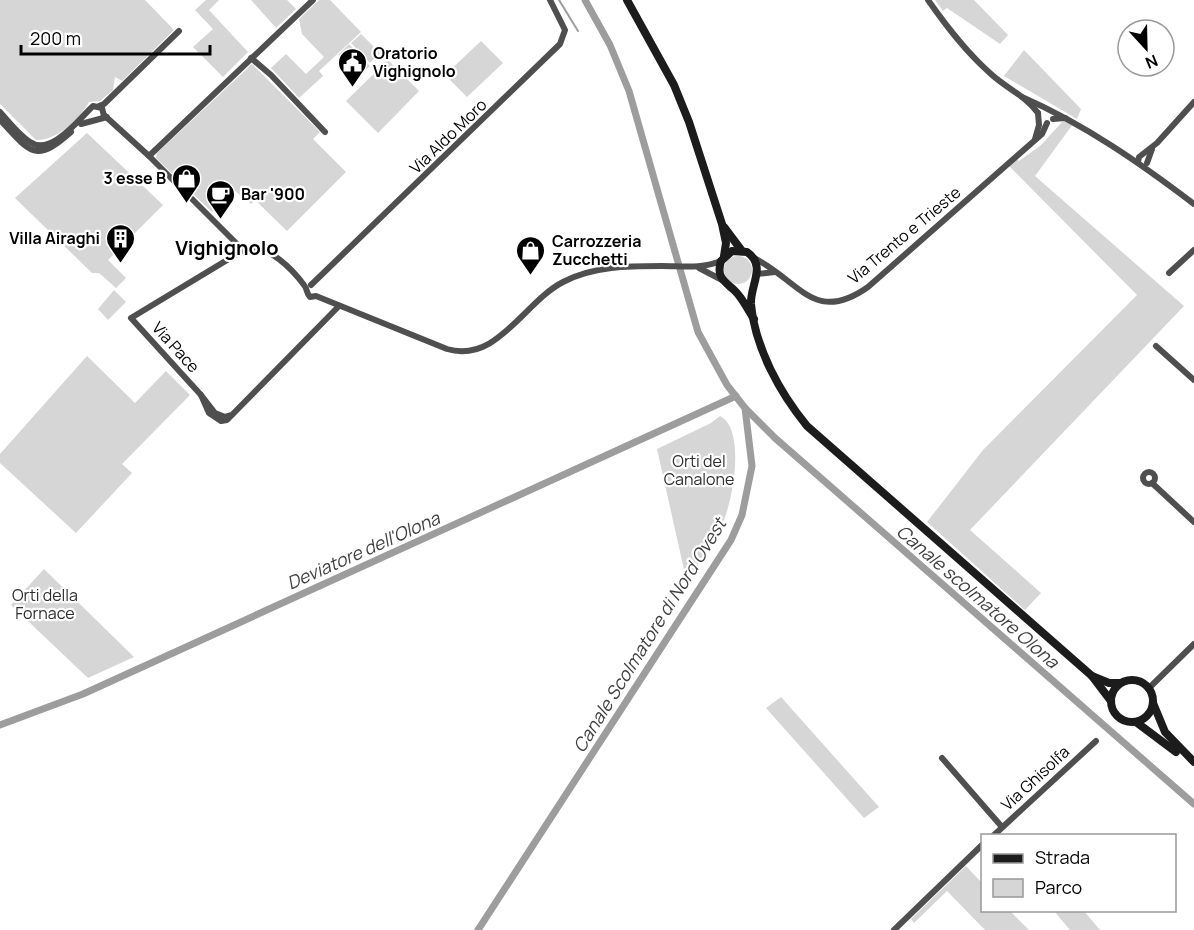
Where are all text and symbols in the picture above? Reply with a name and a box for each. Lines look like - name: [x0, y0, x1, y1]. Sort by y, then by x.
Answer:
- scale bar: [21, 18, 210, 56]
- north arrow: [1116, 18, 1176, 78]
- text: 200 m: [30, 26, 81, 50]
- place label: Oratorio Vighignolo: [373, 42, 456, 82]
- public building icon: Oratorio Vighignolo: [336, 46, 368, 88]
- text: N: [1142, 50, 1161, 74]
- street label: Via Aldo Moro: [405, 94, 491, 178]
- shop icon: 3 esse B: [171, 162, 203, 204]
- place label: 3 esse B: [104, 167, 166, 189]
- cafe icon: Bar '900: [204, 178, 236, 220]
- street label: Via Trento e Trieste: [843, 181, 965, 289]
- place label: Bar '900: [241, 183, 305, 205]
- building icon: Villa Airaghi: [105, 222, 137, 264]
- place label: Villa Airaghi: [9, 227, 100, 249]
- place label: Carrozzeria Zucchetti: [552, 230, 641, 270]
- district label: Vighignolo: [175, 234, 279, 261]
- shop icon: Carrozzeria Zucchetti: [515, 234, 547, 276]
- street label: Via Pace: [147, 317, 205, 377]
- park label: Orti del Canalone: [664, 450, 734, 490]
- water label: Deviatore dell'Olona: [283, 505, 444, 595]
- water label: Canale Scolmatore di Nord Ovest: [567, 512, 732, 757]
- water label: Canale scolmatore Olona: [892, 519, 1065, 674]
- park label: Orti della Fornace: [12, 584, 78, 624]
- street label: Via Ghisolfa: [996, 741, 1074, 815]
- legend: [981, 834, 1176, 912]
- text: Strada: [1035, 845, 1090, 869]
- text: Parco: [1035, 875, 1082, 899]

